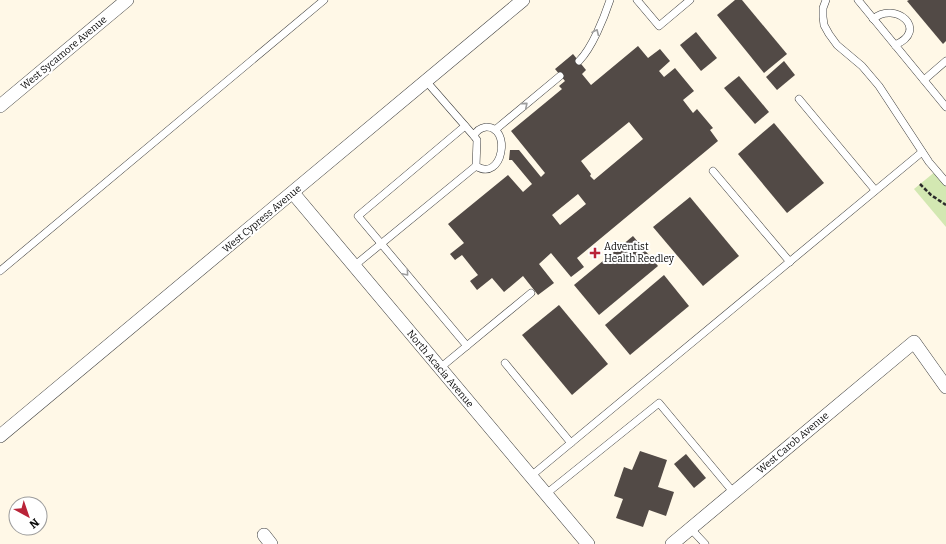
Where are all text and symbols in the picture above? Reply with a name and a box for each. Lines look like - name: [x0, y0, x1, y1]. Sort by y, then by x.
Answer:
- street label: West Sycamore Avenue: [19, 13, 109, 93]
- one-way arrow: [592, 28, 600, 35]
- one-way arrow: [521, 103, 528, 110]
- street label: West Cypress Avenue: [220, 183, 304, 255]
- place label: Adventist Health Reedley: [604, 241, 675, 265]
- marker: Adventist Health Reedley: [589, 247, 601, 259]
- one-way arrow: [401, 269, 408, 276]
- street label: North Acacia Avenue: [404, 328, 476, 410]
- street label: West Carob Avenue: [755, 409, 831, 477]
- north arrow: [8, 496, 48, 536]
- text: N: [26, 516, 42, 531]

